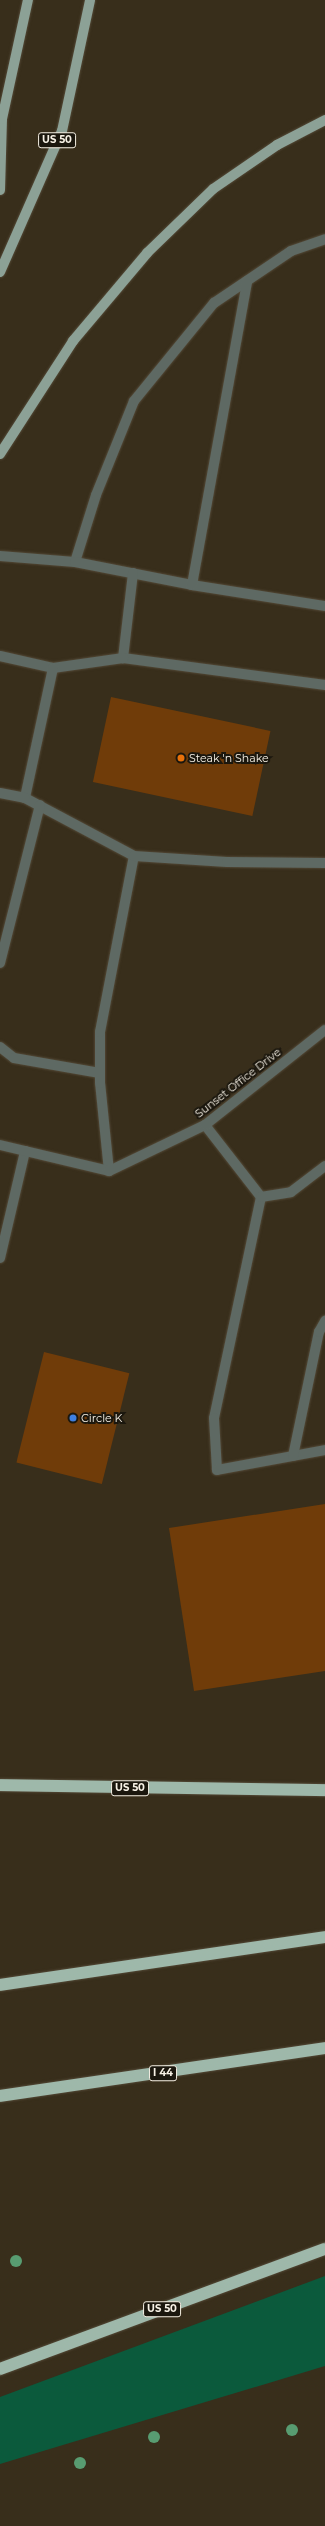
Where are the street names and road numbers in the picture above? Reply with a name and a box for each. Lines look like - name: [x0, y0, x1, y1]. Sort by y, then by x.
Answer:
- road number: US 50: [38, 132, 76, 148]
- street label: Sunset Office Drive: [193, 1045, 283, 1121]
- road number: US 50: [111, 1780, 149, 1796]
- road number: I 44: [149, 2065, 177, 2081]
- road number: US 50: [143, 2301, 181, 2317]

